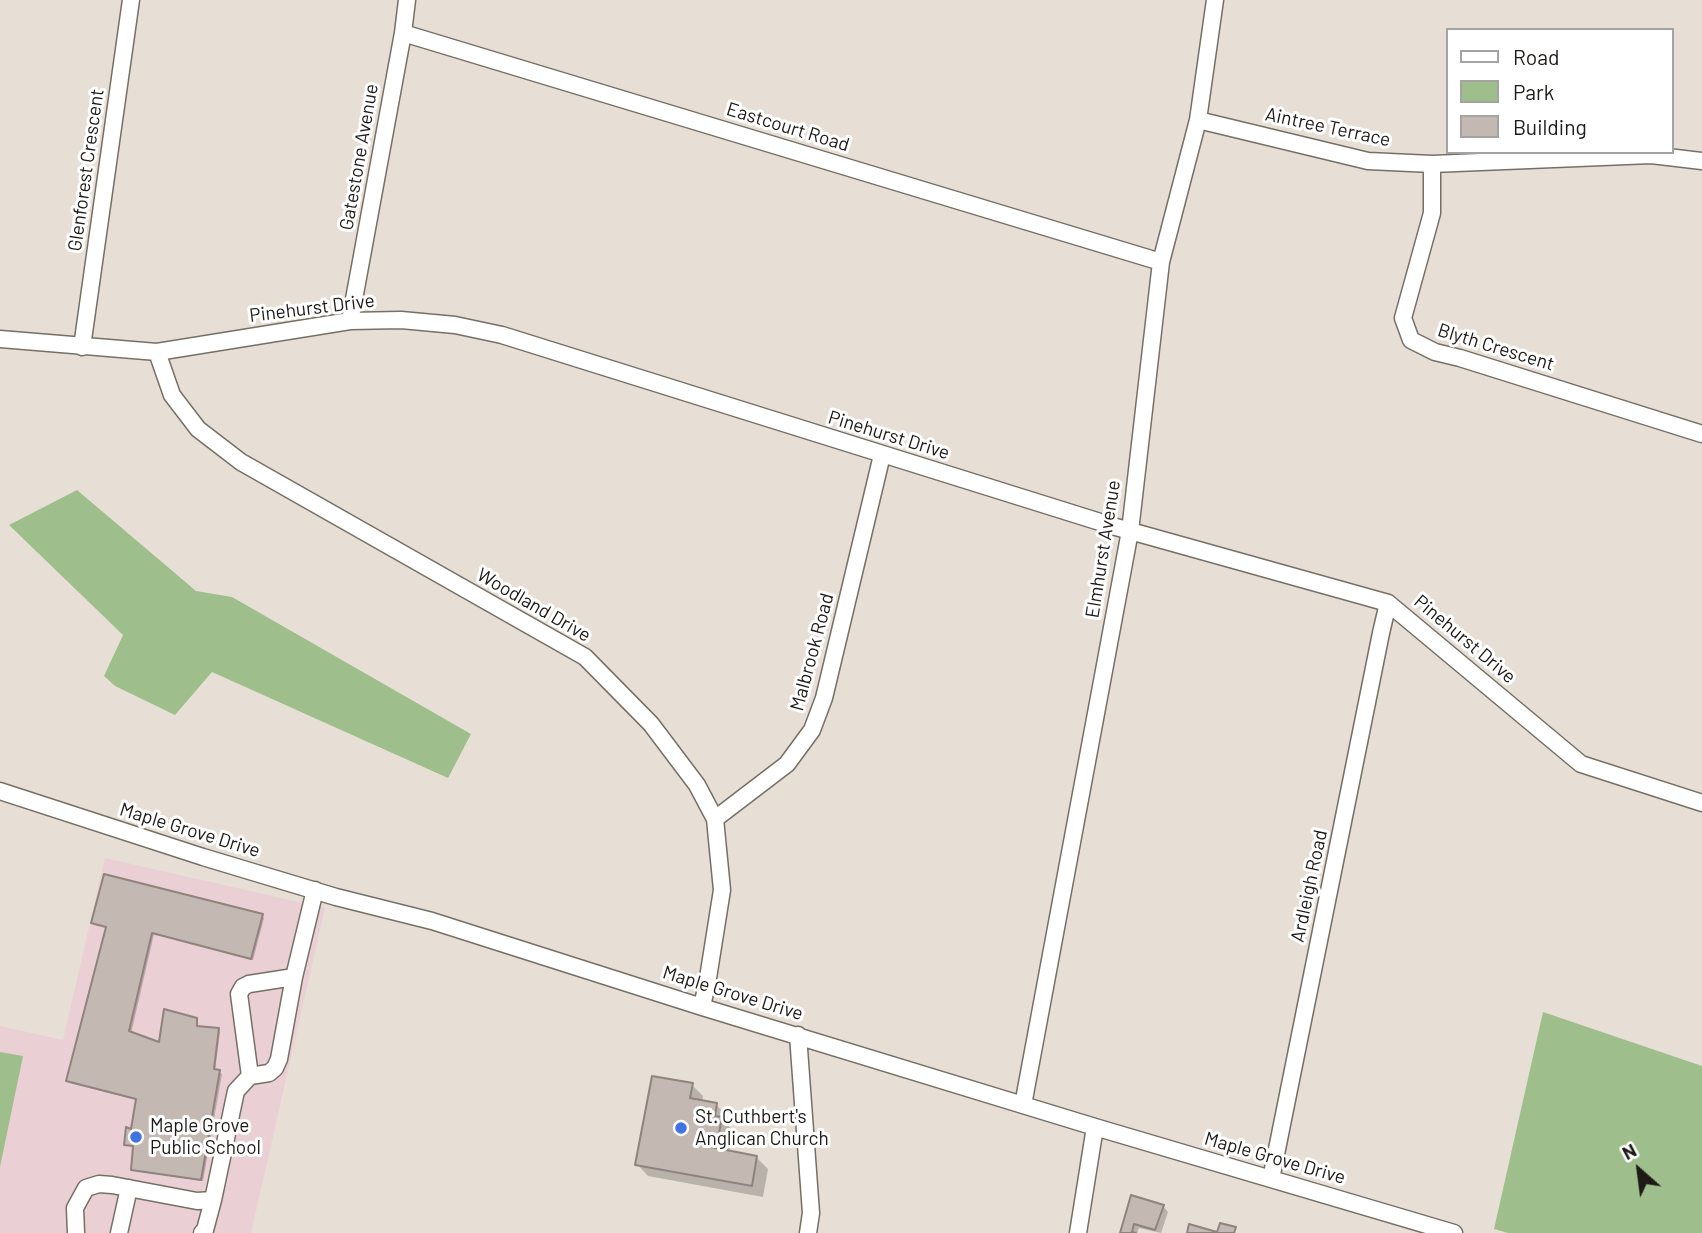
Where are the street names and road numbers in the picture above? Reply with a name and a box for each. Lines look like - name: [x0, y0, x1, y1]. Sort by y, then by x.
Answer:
- street label: Gatestone Avenue: [335, 82, 383, 232]
- street label: Glenforest Crescent: [63, 87, 109, 253]
- street label: Eastcourt Road: [724, 97, 852, 157]
- street label: Aintree Terrace: [1263, 103, 1393, 151]
- street label: Pinehurst Drive: [248, 289, 376, 327]
- street label: Blyth Crescent: [1435, 318, 1557, 376]
- street label: Pinehurst Drive: [826, 406, 952, 464]
- street label: Elmhurst Avenue: [1081, 479, 1125, 619]
- street label: Woodland Drive: [473, 563, 595, 647]
- street label: Pinehurst Drive: [1409, 590, 1521, 688]
- street label: Malbrook Road: [785, 591, 839, 713]
- street label: Maple Grove Drive: [117, 798, 263, 862]
- street label: Ardleigh Road: [1286, 828, 1332, 944]
- street label: Maple Grove Drive: [660, 961, 806, 1025]
- street label: Maple Grove Drive: [1202, 1127, 1348, 1189]

